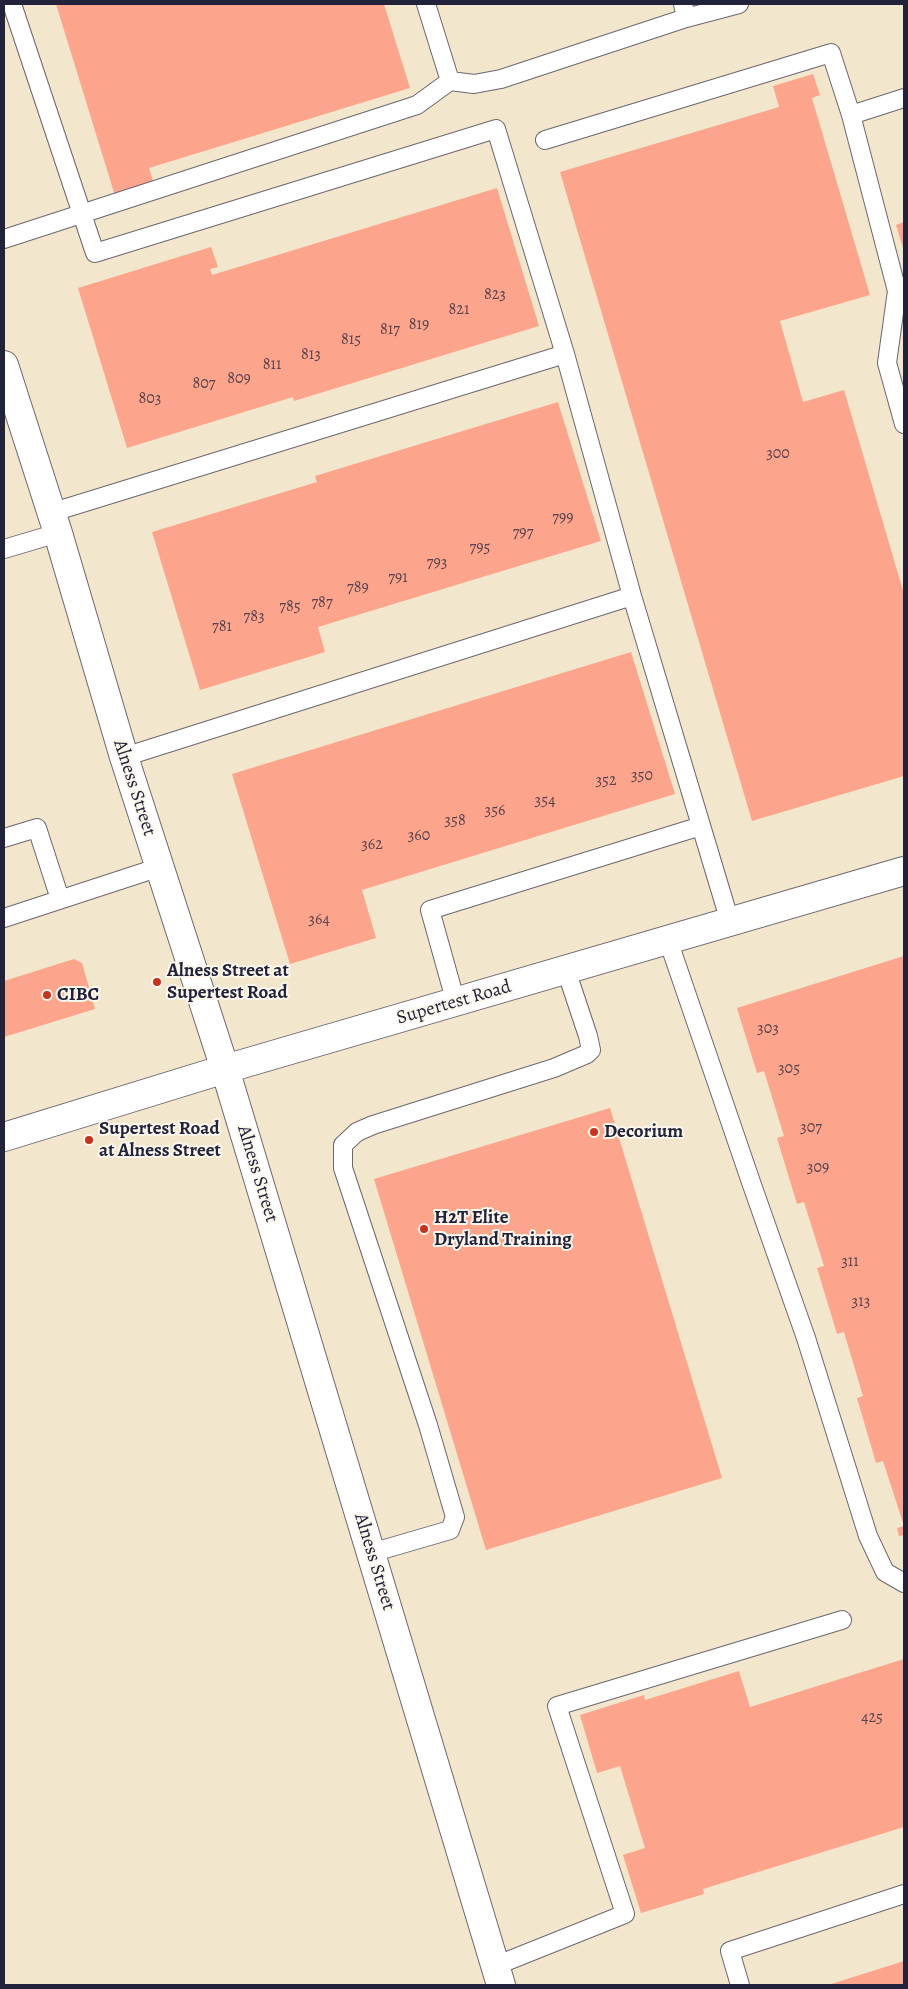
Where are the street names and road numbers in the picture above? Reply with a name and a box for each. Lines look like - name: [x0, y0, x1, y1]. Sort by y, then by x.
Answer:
- street label: Alness Street: [108, 737, 160, 839]
- street label: Supertest Road: [394, 976, 514, 1030]
- street label: Alness Street: [231, 1123, 283, 1225]
- street label: Alness Street: [348, 1511, 400, 1613]

